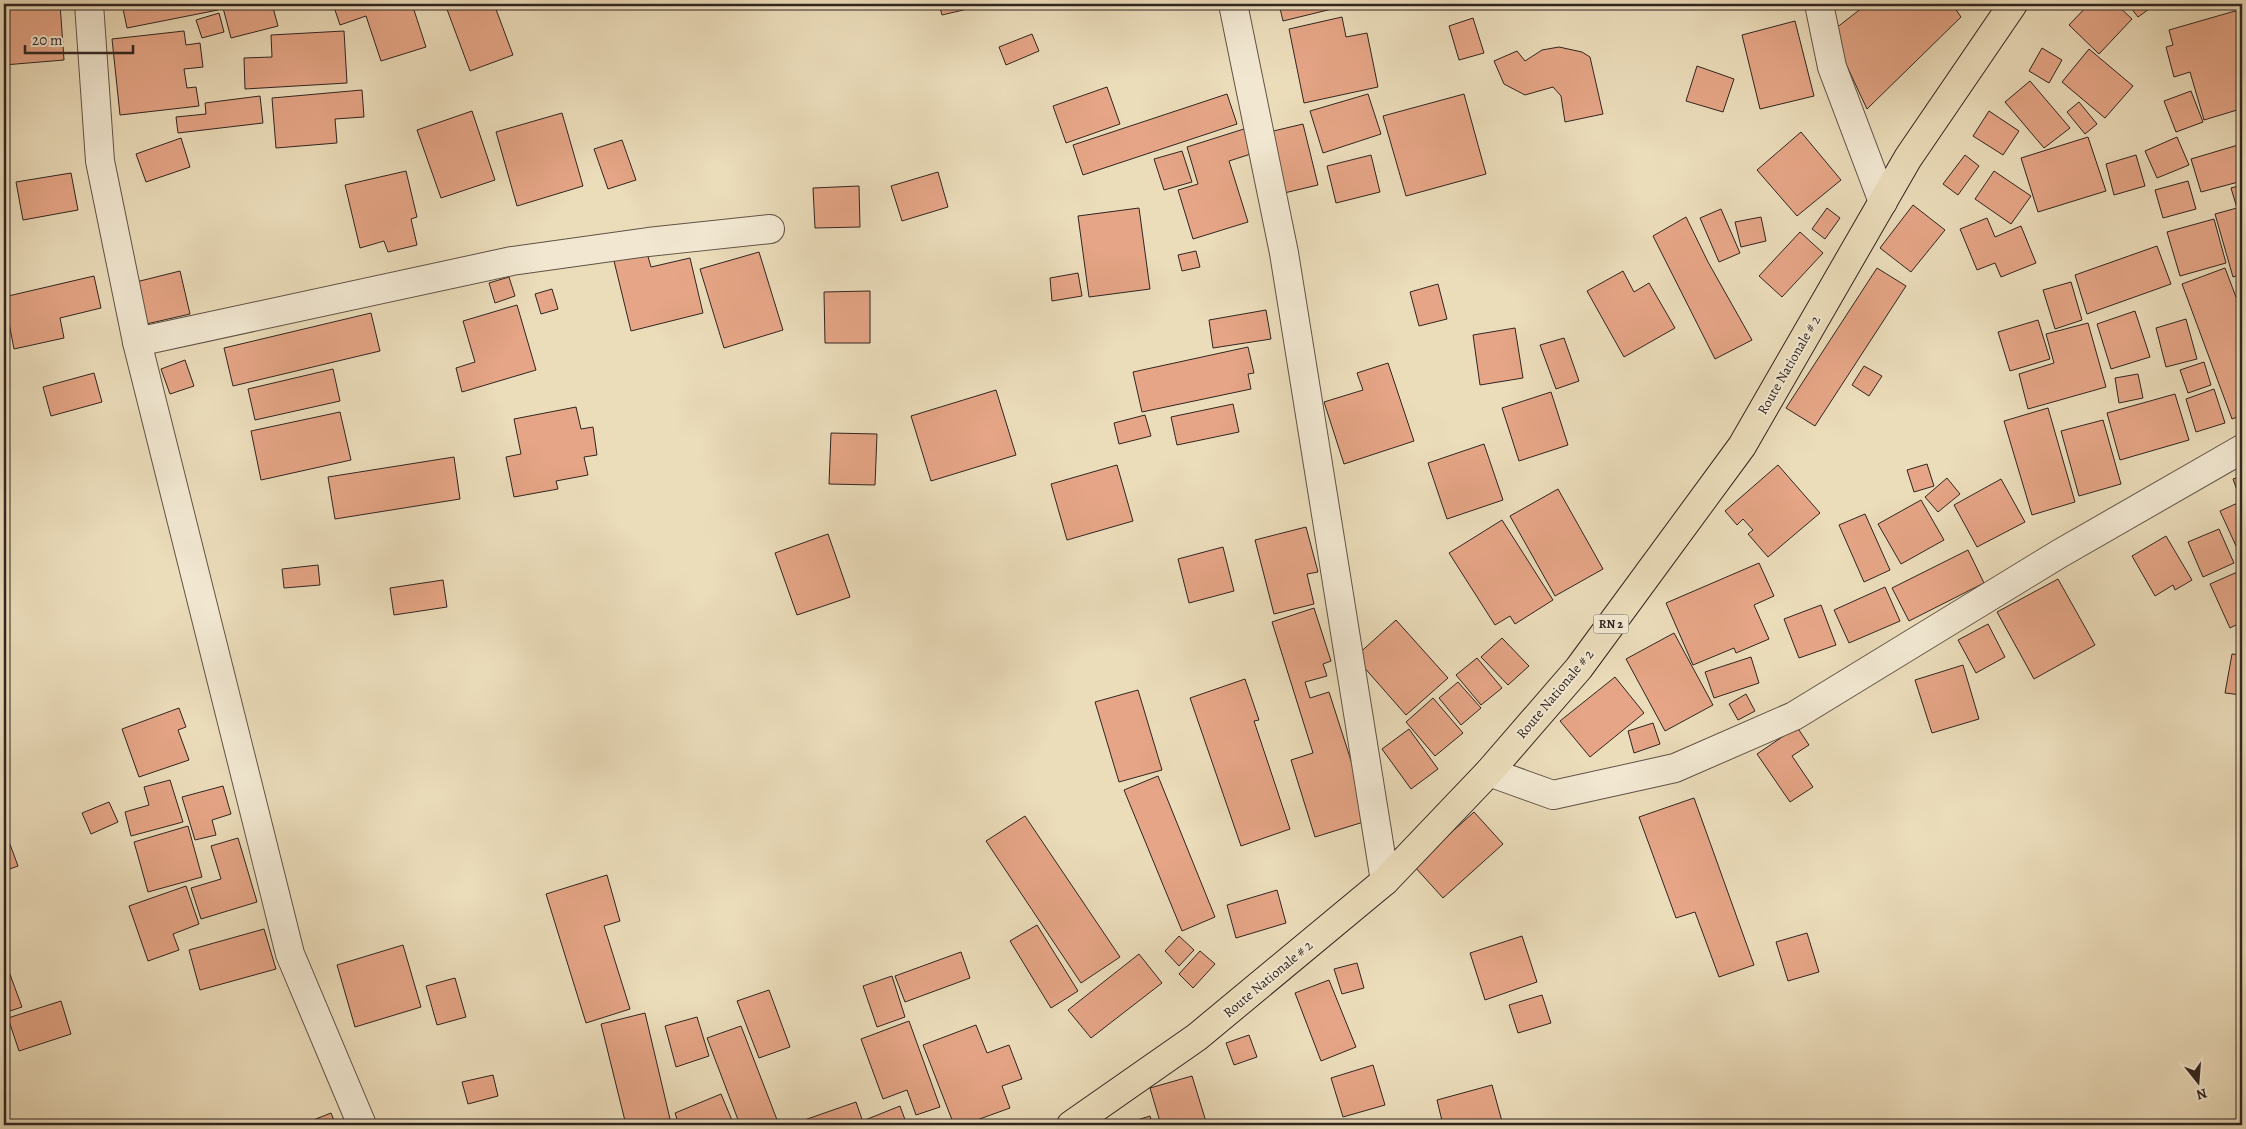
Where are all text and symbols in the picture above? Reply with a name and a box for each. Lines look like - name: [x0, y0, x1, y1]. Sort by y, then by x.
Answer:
- scale bar: [25, 22, 132, 54]
- text: 20 m: [32, 30, 63, 50]
- street label: Route Nationale # 2: [1753, 312, 1825, 418]
- road number: RN 2: [1594, 614, 1628, 634]
- street label: Route Nationale # 2: [1512, 645, 1598, 743]
- street label: Route Nationale # 2: [1219, 936, 1317, 1022]
- north arrow: [2174, 1056, 2224, 1106]
- text: N: [2194, 1083, 2209, 1105]

